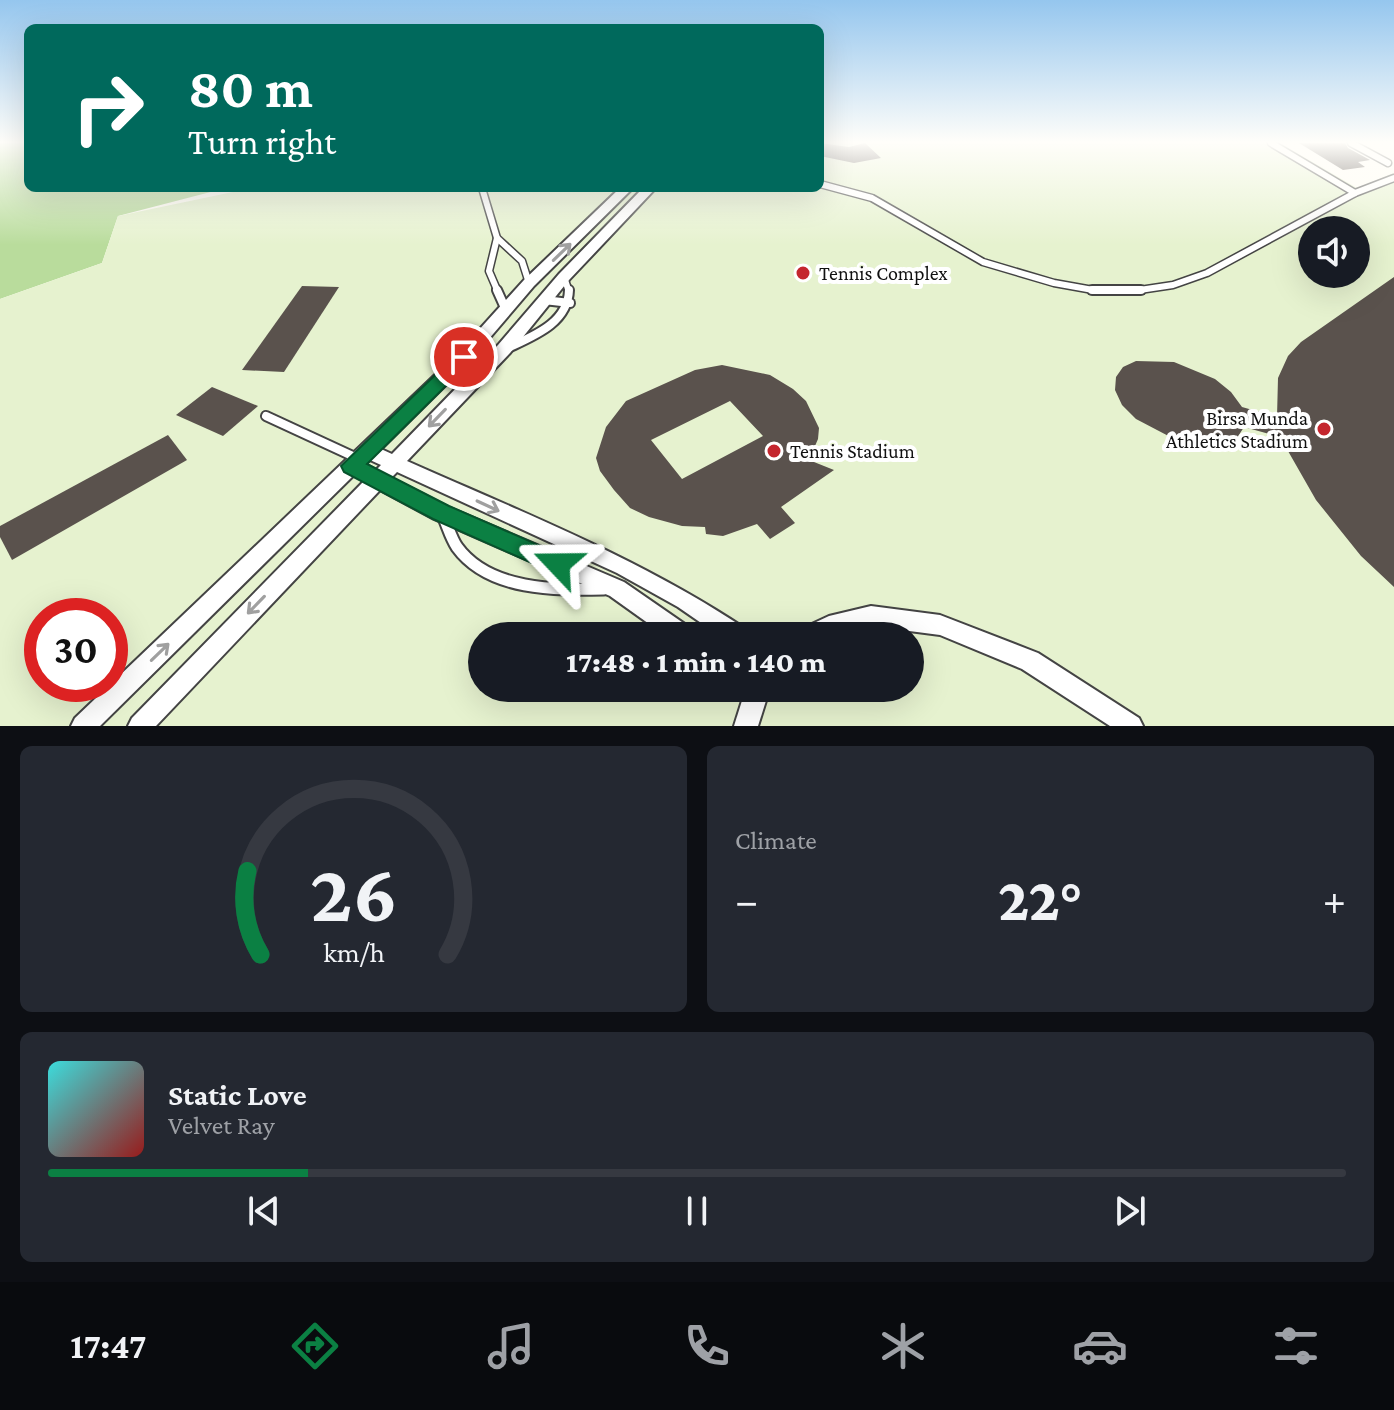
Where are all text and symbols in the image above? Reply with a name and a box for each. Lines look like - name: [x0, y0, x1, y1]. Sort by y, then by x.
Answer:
- icon: right: [56, 56, 160, 160]
- text: 80 m: [188, 57, 313, 119]
- text: Turn right: [188, 122, 336, 162]
- map controls: [1298, 216, 1370, 288]
- button: sound: [1298, 216, 1370, 288]
- one-way arrow: [552, 242, 572, 261]
- place label: Tennis Complex: [819, 262, 948, 285]
- marker: Tennis Complex: [794, 264, 812, 282]
- pin: [430, 323, 498, 391]
- icon: arrive: [442, 335, 486, 379]
- place label: Birsa Munda Athletics Stadium: [1166, 407, 1308, 452]
- one-way arrow: [428, 408, 447, 428]
- marker: Birsa Munda Athletics Stadium: [1315, 420, 1333, 438]
- place label: Tennis Stadium: [790, 440, 915, 462]
- marker: Tennis Stadium: [765, 442, 783, 460]
- one-way arrow: [476, 499, 500, 514]
- position arrow: [516, 522, 600, 606]
- one-way arrow: [247, 595, 266, 615]
- speed limit sign: 30: [24, 598, 128, 702]
- one-way arrow: [150, 643, 169, 662]
- text: 17:48 · 1 min · 140 m: [566, 645, 826, 678]
- text: Climate: [735, 826, 817, 855]
- text: 26: [310, 846, 397, 939]
- text: 22°: [998, 866, 1083, 933]
- text: −: [735, 876, 758, 924]
- text: +: [1323, 876, 1346, 924]
- text: km/h: [323, 936, 384, 968]
- text: Static Love: [168, 1078, 307, 1111]
- text: Velvet Ray: [168, 1111, 275, 1140]
- icon: previous: [242, 1189, 286, 1233]
- icon: pause: [675, 1189, 719, 1233]
- icon: next: [1108, 1189, 1152, 1233]
- icon: directions: [287, 1318, 343, 1374]
- icon: music: [483, 1318, 539, 1374]
- icon: phone: [679, 1318, 735, 1374]
- icon: climate: [875, 1318, 931, 1374]
- icon: car: [1072, 1318, 1128, 1374]
- icon: filters: [1268, 1318, 1324, 1374]
- text: 17:47: [70, 1326, 146, 1366]

